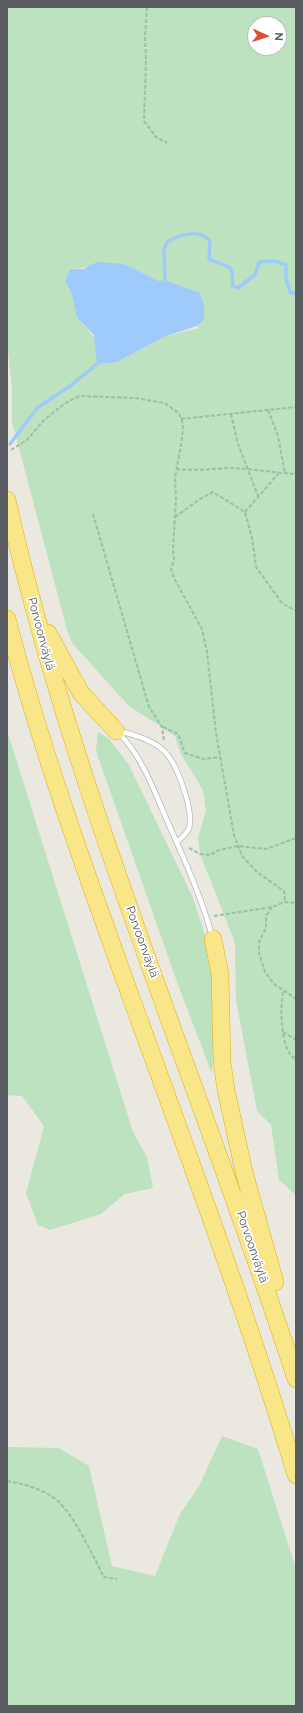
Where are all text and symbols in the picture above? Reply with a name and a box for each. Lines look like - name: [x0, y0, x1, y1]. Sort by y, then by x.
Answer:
- north arrow: [247, 16, 287, 56]
- text: N: [272, 32, 285, 41]
- street label: Porvoonväylä: [24, 596, 58, 672]
- street label: Porvoonväylä: [122, 904, 162, 980]
- street label: Porvoonväylä: [233, 1209, 271, 1285]

